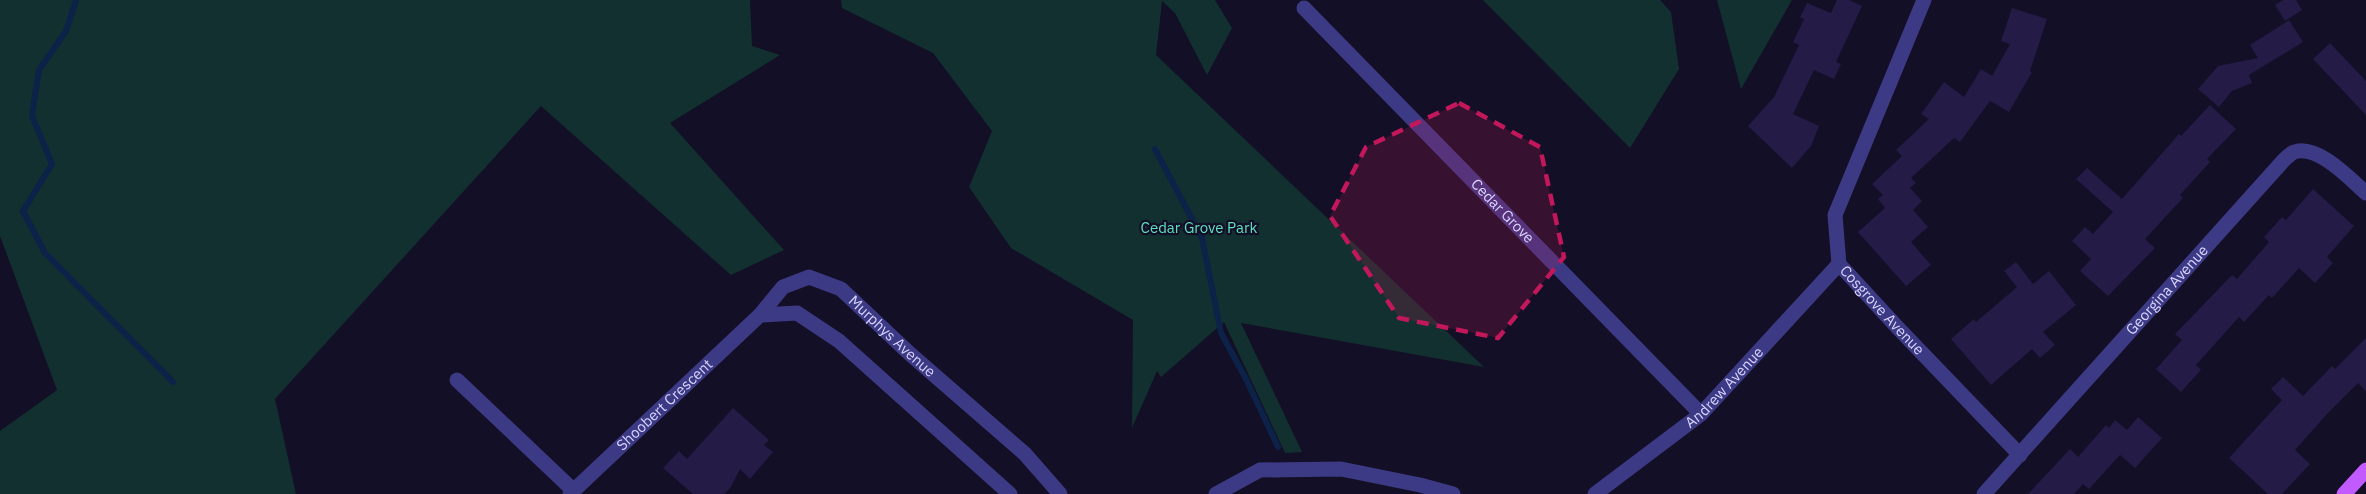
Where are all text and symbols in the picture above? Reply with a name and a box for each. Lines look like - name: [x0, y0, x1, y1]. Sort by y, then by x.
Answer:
- street label: Cedar Grove: [1467, 174, 1539, 247]
- park label: Cedar Grove Park: [1141, 218, 1258, 237]
- street label: Georgina Avenue: [2121, 241, 2212, 339]
- street label: Cosgrove Avenue: [1836, 261, 1929, 359]
- street label: Murphys Avenue: [845, 291, 940, 381]
- street label: Andrew Avenue: [1681, 342, 1767, 432]
- street label: Shoobert Crescent: [612, 355, 716, 454]

